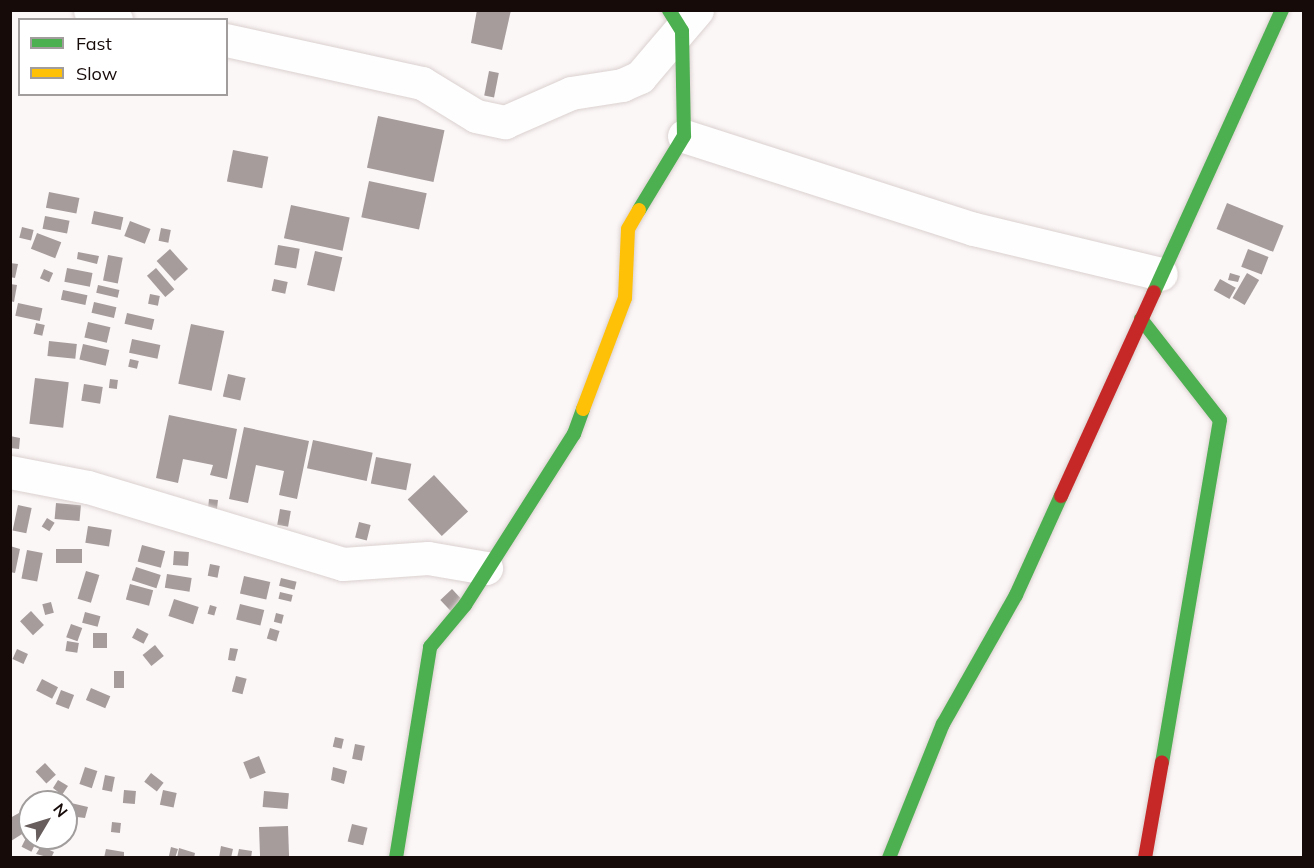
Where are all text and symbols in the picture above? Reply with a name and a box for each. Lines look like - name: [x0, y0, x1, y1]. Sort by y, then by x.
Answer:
- legend: [18, 18, 228, 96]
- text: Fast: [76, 32, 112, 55]
- text: Slow: [76, 62, 117, 85]
- north arrow: [18, 790, 78, 850]
- text: N: [49, 799, 72, 821]

